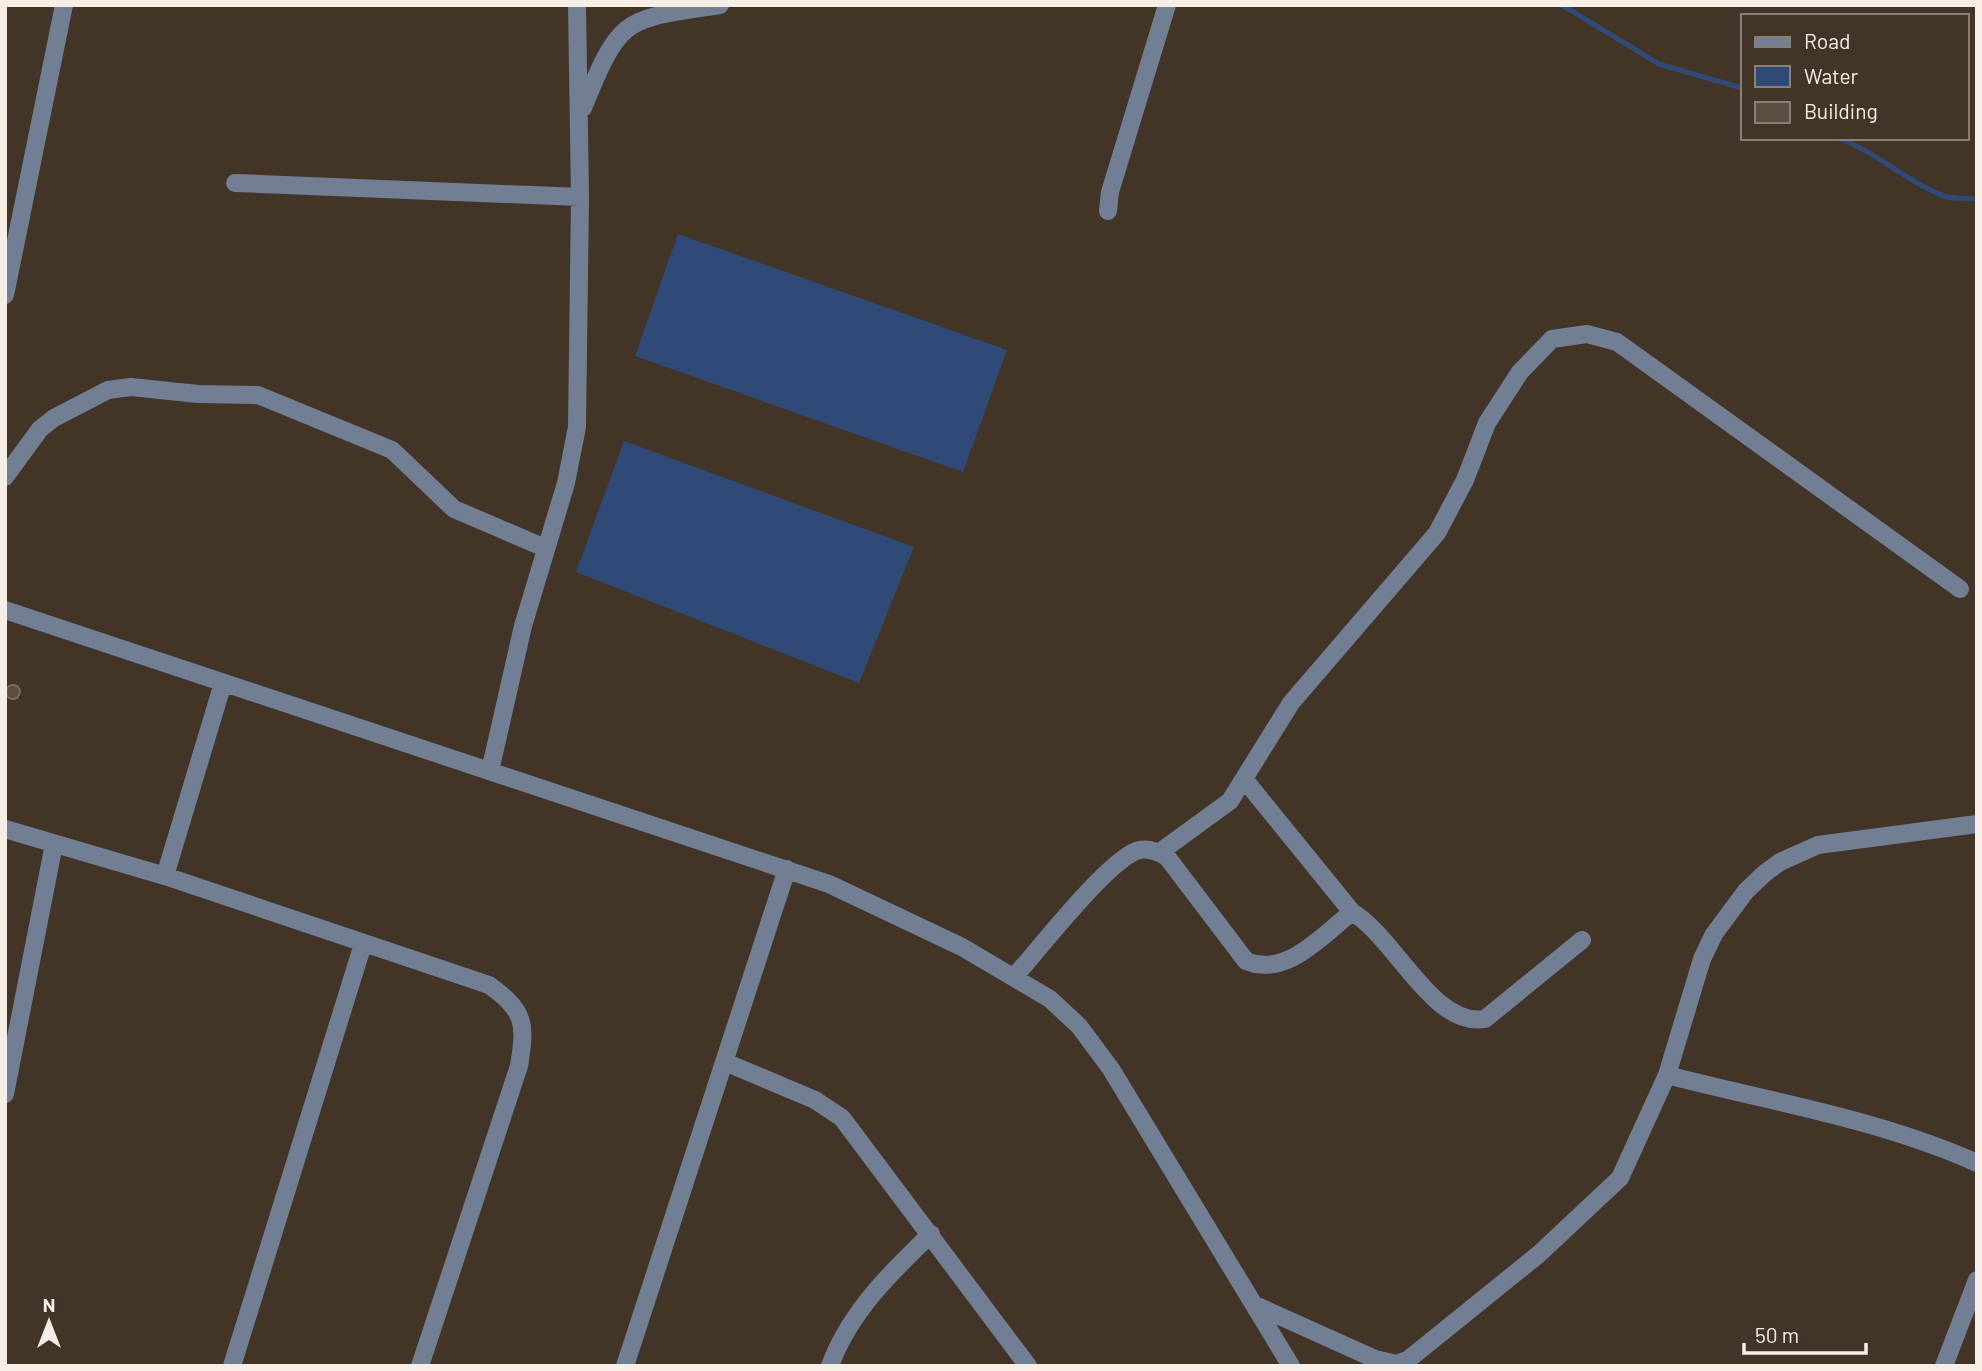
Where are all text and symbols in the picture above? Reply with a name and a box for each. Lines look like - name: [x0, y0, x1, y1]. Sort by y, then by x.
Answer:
- legend: [1741, 14, 1968, 140]
- text: Road: [1804, 28, 1850, 53]
- text: Water: [1804, 63, 1859, 88]
- text: Building: [1804, 98, 1878, 123]
- north arrow: [14, 1287, 84, 1357]
- text: N: [43, 1293, 55, 1316]
- scale bar: [1744, 1312, 1867, 1356]
- text: 50 m: [1755, 1322, 1799, 1347]

